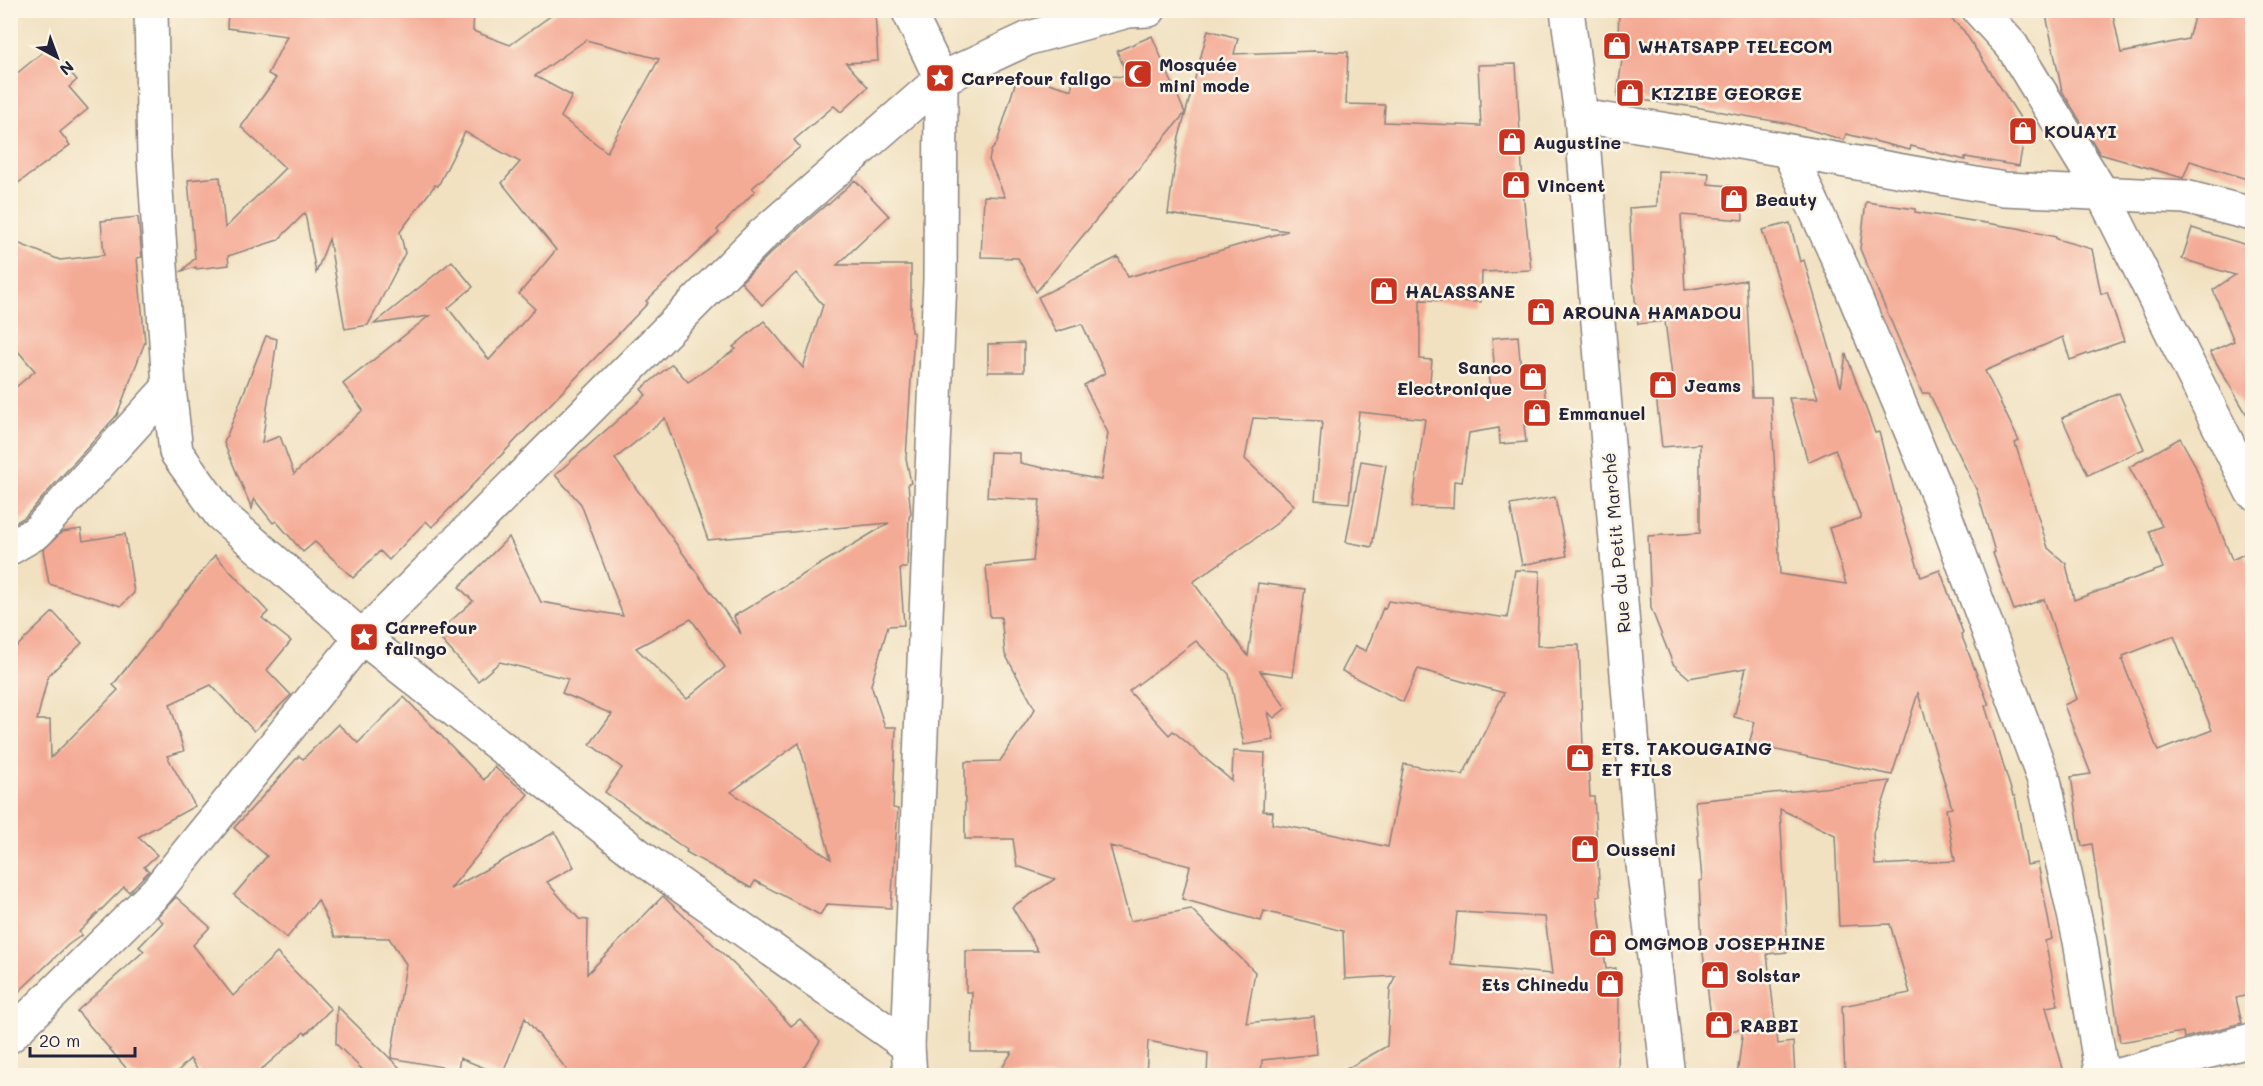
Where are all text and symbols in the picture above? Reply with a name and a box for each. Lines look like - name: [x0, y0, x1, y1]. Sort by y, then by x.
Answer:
- north arrow: [27, 27, 87, 87]
- shop icon: WHATSAPP TELECOM: [1601, 30, 1633, 62]
- place label: WHATSAPP TELECOM: [1638, 34, 1833, 58]
- place label: Mosquée mini mode: [1159, 52, 1250, 97]
- text: N: [56, 57, 79, 81]
- mosque icon: Mosquée mini mode: [1122, 58, 1154, 90]
- place icon: Carrefour faligo: [924, 62, 956, 94]
- place label: Carrefour faligo: [961, 66, 1111, 90]
- shop icon: KIZIBE GEORGE: [1614, 77, 1646, 109]
- place label: KIZIBE GEORGE: [1651, 81, 1802, 105]
- shop icon: KOUAYI: [2007, 115, 2039, 147]
- place label: KOUAYI: [2044, 119, 2117, 143]
- shop icon: Augustine: [1496, 126, 1528, 158]
- place label: Augustine: [1533, 130, 1621, 154]
- shop icon: Vincent: [1500, 169, 1532, 201]
- place label: Vincent: [1537, 173, 1605, 197]
- shop icon: Beauty: [1718, 183, 1750, 215]
- place label: Beauty: [1755, 187, 1817, 211]
- shop icon: HALASSANE: [1368, 275, 1400, 307]
- place label: HALASSANE: [1405, 279, 1515, 303]
- shop icon: AROUNA HAMADOU: [1525, 296, 1557, 328]
- place label: AROUNA HAMADOU: [1562, 300, 1741, 324]
- place label: Sanco Electronique: [1397, 355, 1512, 400]
- shop icon: Sanco Electronique: [1517, 361, 1549, 393]
- shop icon: Jeams: [1647, 369, 1679, 401]
- place label: Jeams: [1684, 373, 1741, 397]
- shop icon: Emmanuel: [1521, 397, 1553, 429]
- place label: Emmanuel: [1558, 401, 1645, 425]
- street label: Rue du Petit Marché: [1596, 452, 1636, 634]
- place label: Carrefour falingo: [385, 615, 477, 660]
- place icon: Carrefour falingo: [348, 621, 380, 653]
- place label: ETS. TAKOUGAING ET FILS: [1601, 736, 1772, 781]
- shop icon: ETS. TAKOUGAING ET FILS: [1564, 742, 1596, 774]
- shop icon: Ousseni: [1569, 833, 1601, 865]
- place label: Ousseni: [1606, 837, 1676, 861]
- shop icon: OMGMOB JOSEPHINE: [1587, 927, 1619, 959]
- place label: OMGMOB JOSEPHINE: [1624, 931, 1825, 955]
- shop icon: Solstar: [1699, 959, 1731, 991]
- place label: Solstar: [1736, 963, 1801, 987]
- shop icon: Ets Chinedu: [1594, 968, 1626, 1000]
- place label: Ets Chinedu: [1481, 972, 1589, 996]
- shop icon: RABBI: [1703, 1009, 1735, 1041]
- place label: RABBI: [1740, 1013, 1798, 1037]
- scale bar: [30, 1020, 135, 1058]
- text: 20 m: [39, 1028, 80, 1052]

